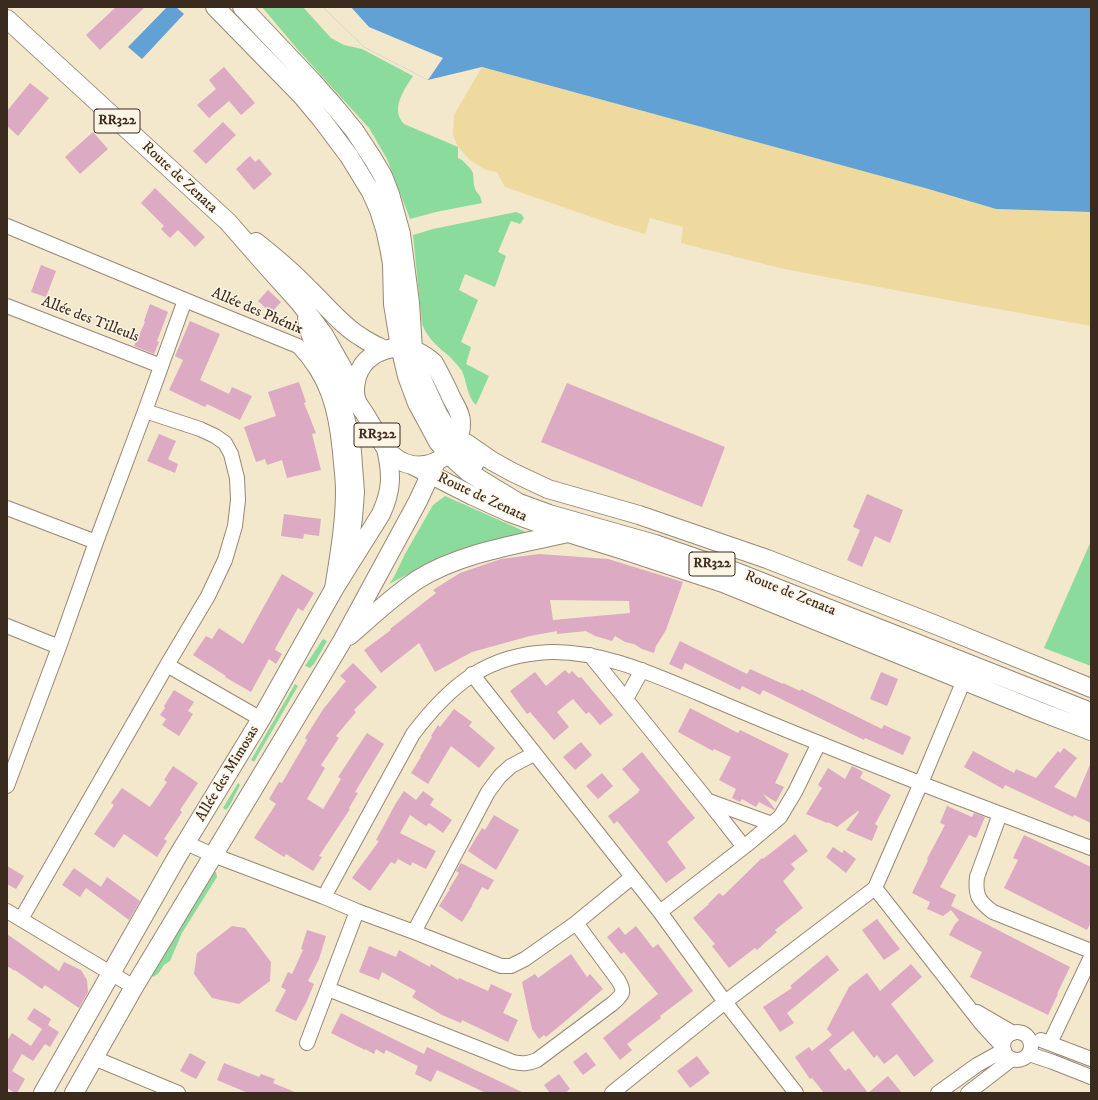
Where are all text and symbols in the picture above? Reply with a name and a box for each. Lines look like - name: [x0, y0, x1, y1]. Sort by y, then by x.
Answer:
- road number: RR322: [94, 109, 140, 133]
- street label: Route de Zenata: [137, 138, 221, 218]
- street label: Allée des Phénix: [208, 285, 306, 339]
- street label: Allée des Tilleuls: [39, 293, 141, 347]
- road number: RR322: [354, 423, 400, 447]
- street label: Route de Zenata: [434, 469, 530, 527]
- road number: RR322: [689, 552, 735, 576]
- street label: Route de Zenata: [742, 568, 838, 620]
- street label: Allée des Mimosas: [192, 723, 264, 825]

